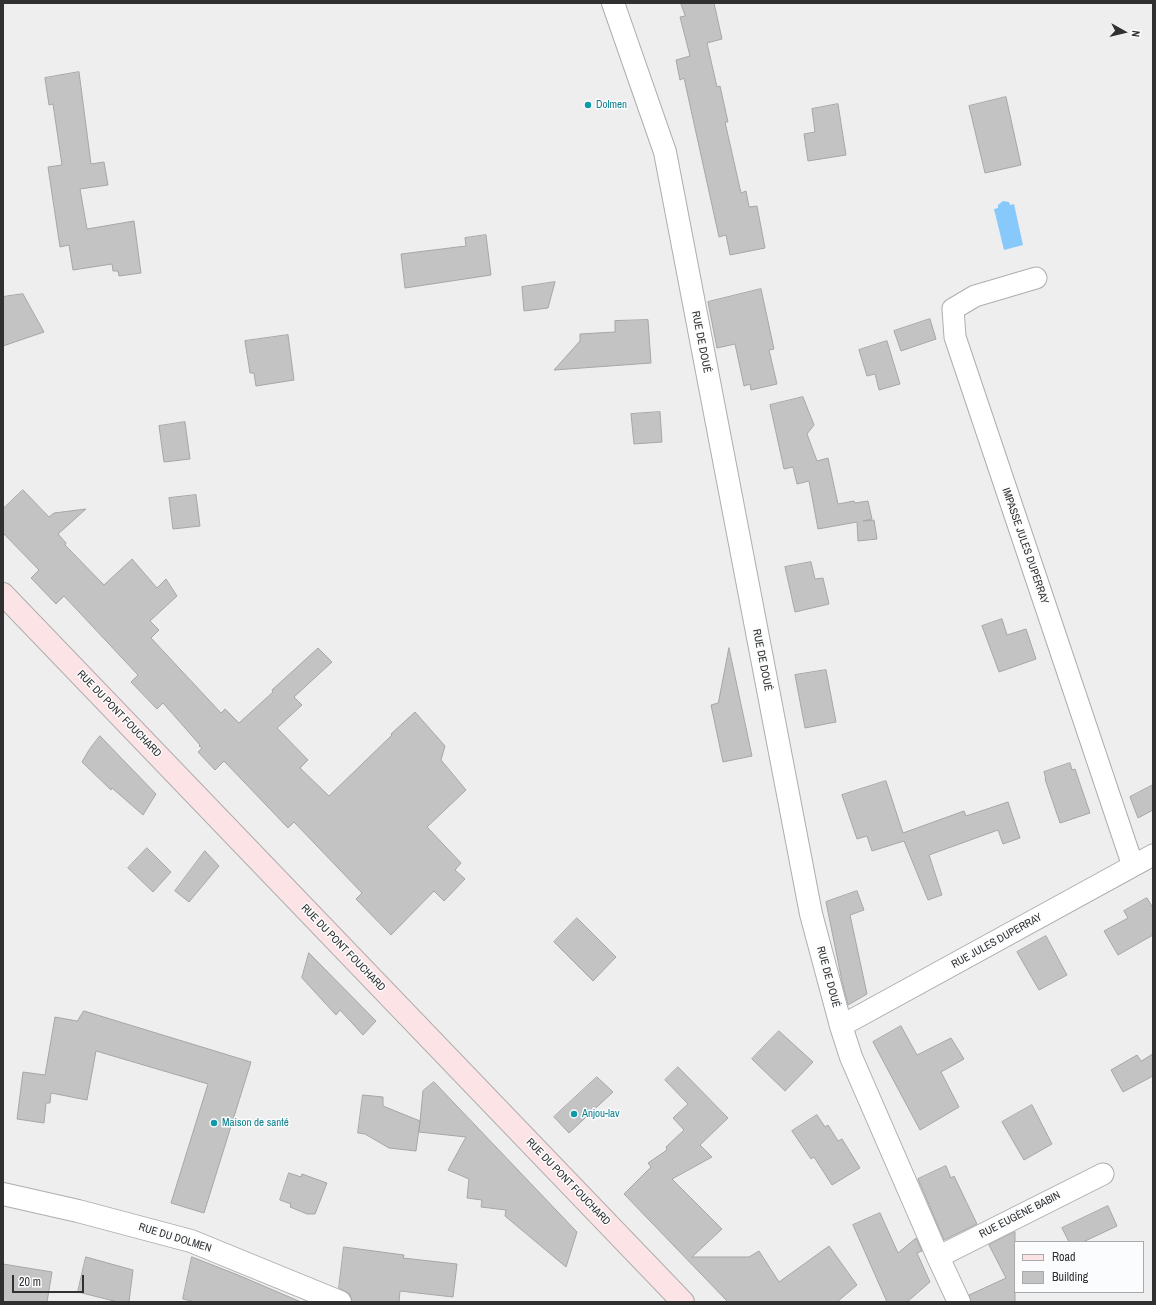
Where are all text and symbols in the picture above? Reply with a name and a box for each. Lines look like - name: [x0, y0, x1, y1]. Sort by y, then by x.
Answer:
- north arrow: [1104, 12, 1144, 52]
- text: N: [1128, 29, 1143, 38]
- place label: Dolmen: [596, 98, 627, 112]
- marker: Dolmen: [583, 100, 593, 110]
- street label: RUE DE DOUÉ: [689, 310, 713, 374]
- street label: IMPASSE JULES DUPERRAY: [999, 486, 1051, 606]
- street label: RUE DE DOUÉ: [750, 628, 774, 692]
- street label: RUE DU PONT FOUCHARD: [74, 668, 164, 760]
- street label: RUE DU PONT FOUCHARD: [298, 902, 388, 994]
- street label: RUE JULES DUPERRAY: [949, 911, 1045, 971]
- street label: RUE DE DOUÉ: [814, 945, 842, 1009]
- place label: Anjou-lav: [582, 1107, 620, 1121]
- marker: Anjou-lav: [569, 1109, 579, 1119]
- place label: Maison de santé: [222, 1116, 289, 1130]
- marker: Maison de santé: [209, 1118, 219, 1128]
- street label: RUE DU PONT FOUCHARD: [523, 1136, 613, 1228]
- street label: RUE EUGÈNE BABIN: [977, 1189, 1063, 1241]
- street label: RUE DU DOLMEN: [137, 1221, 213, 1255]
- legend: [1014, 1241, 1144, 1293]
- text: Road: [1052, 1249, 1076, 1265]
- scale bar: [14, 1267, 86, 1293]
- text: Building: [1052, 1269, 1088, 1285]
- text: 20 m: [19, 1274, 41, 1290]

